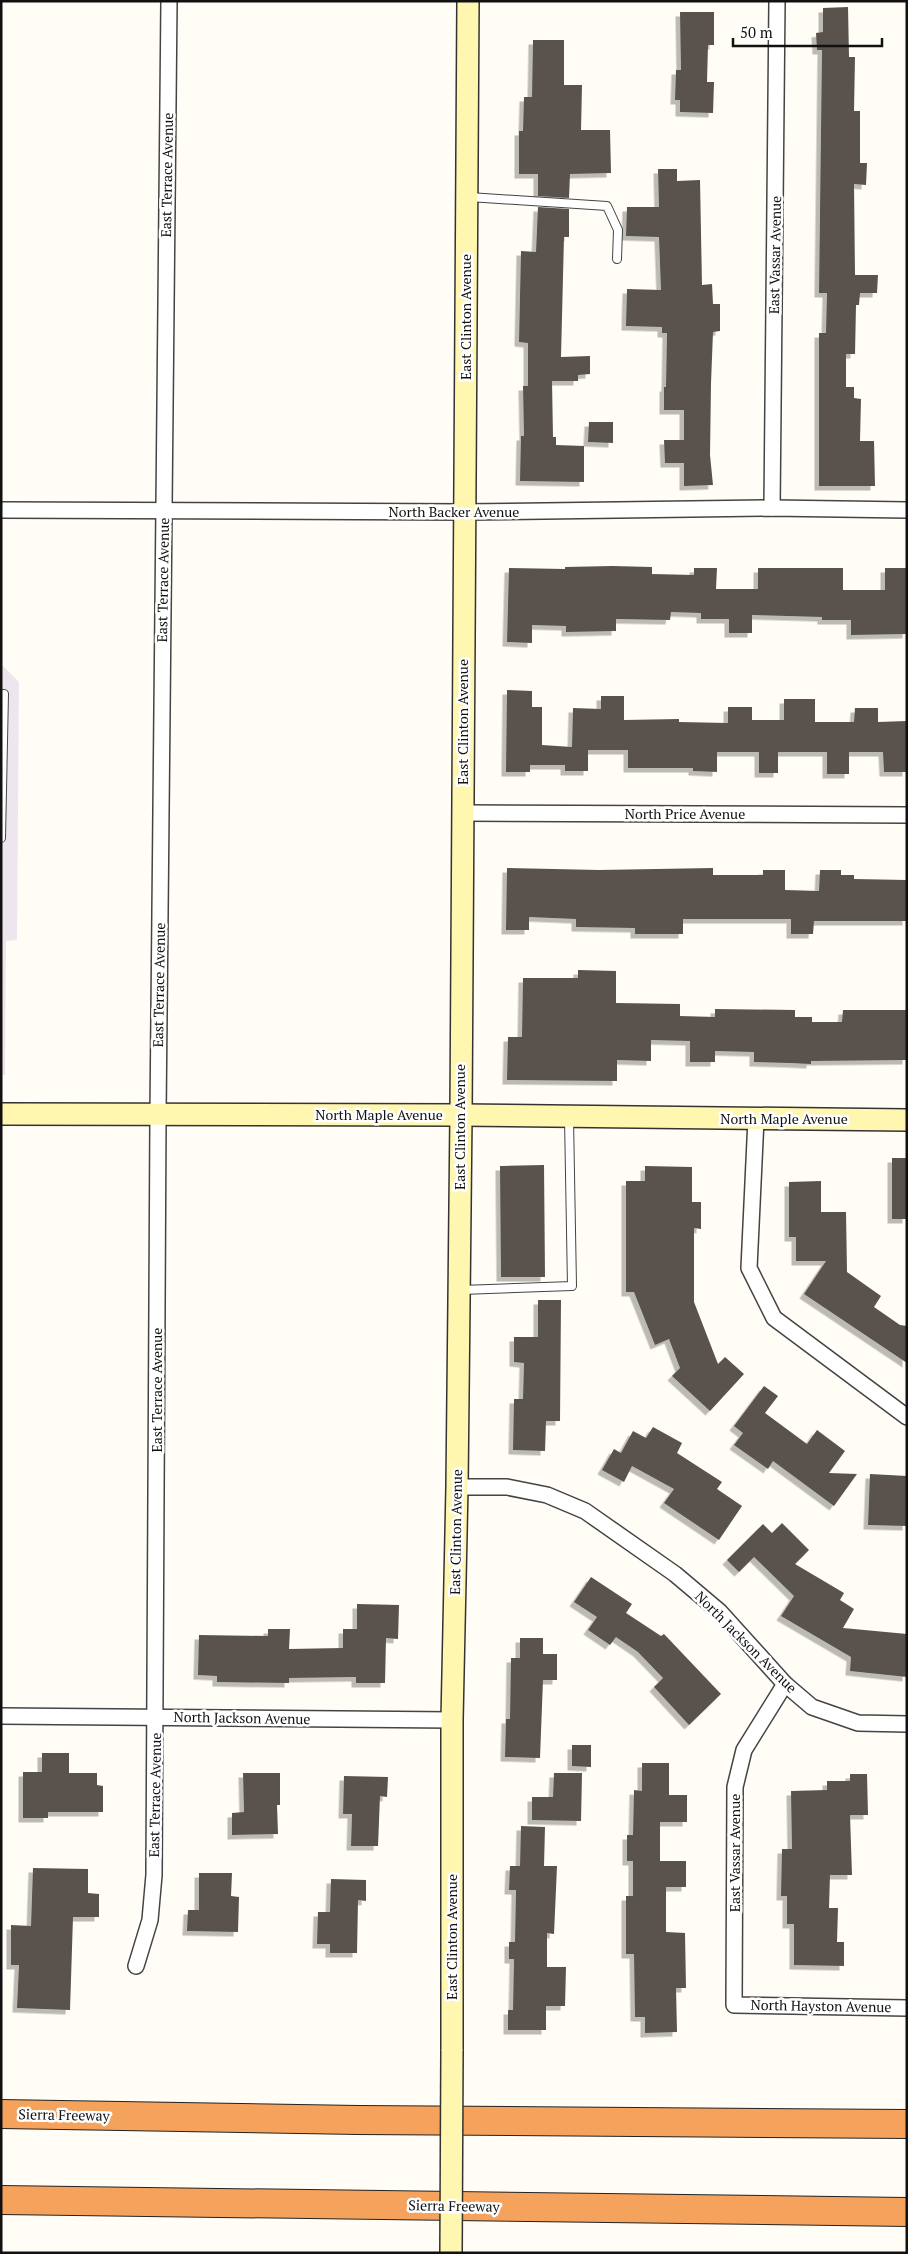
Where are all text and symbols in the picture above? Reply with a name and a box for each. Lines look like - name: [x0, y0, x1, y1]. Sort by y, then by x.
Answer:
- scale bar: [733, 15, 882, 47]
- text: 50 m: [740, 22, 773, 42]
- street label: East Terrace Avenue: [156, 112, 177, 238]
- street label: East Vassar Avenue: [764, 196, 785, 314]
- street label: East Clinton Avenue: [456, 254, 475, 380]
- street label: North Backer Avenue: [389, 502, 519, 521]
- street label: East Terrace Avenue: [152, 517, 173, 643]
- street label: East Clinton Avenue: [453, 659, 472, 785]
- street label: North Price Avenue: [625, 804, 745, 823]
- street label: East Terrace Avenue: [148, 922, 169, 1048]
- street label: East Clinton Avenue: [450, 1064, 469, 1190]
- street label: North Maple Avenue: [315, 1105, 443, 1124]
- street label: North Maple Avenue: [720, 1109, 848, 1128]
- street label: East Terrace Avenue: [147, 1328, 166, 1452]
- street label: East Clinton Avenue: [445, 1469, 466, 1595]
- street label: North Jackson Avenue: [691, 1587, 801, 1697]
- street label: North Jackson Avenue: [173, 1707, 311, 1728]
- street label: East Terrace Avenue: [144, 1732, 165, 1858]
- street label: East Vassar Avenue: [725, 1794, 744, 1912]
- street label: East Clinton Avenue: [442, 1874, 461, 2000]
- street label: North Hayston Avenue: [750, 1995, 892, 2016]
- street label: Sierra Freeway: [18, 2104, 111, 2125]
- street label: Sierra Freeway: [408, 2195, 501, 2216]

